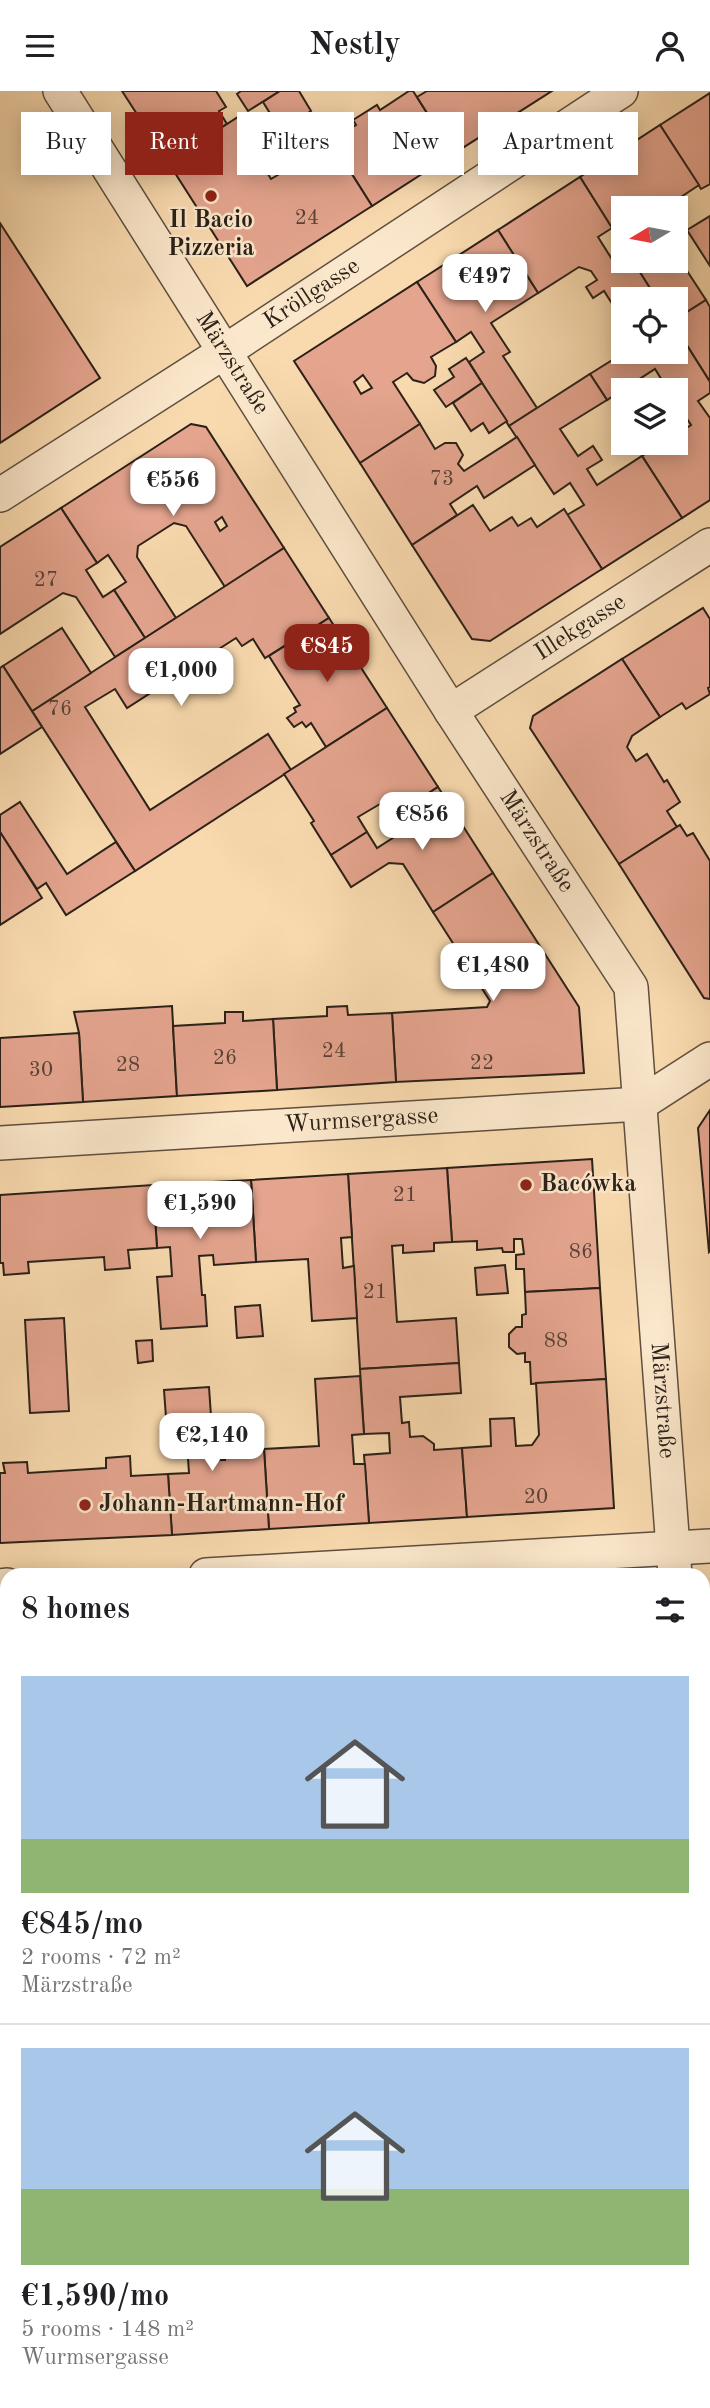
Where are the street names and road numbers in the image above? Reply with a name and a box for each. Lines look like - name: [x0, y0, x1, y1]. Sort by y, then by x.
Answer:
- street label: Kröllgasse: [260, 254, 364, 334]
- street label: Märzstraße: [191, 308, 273, 419]
- street label: Illekgasse: [531, 590, 630, 666]
- street label: Märzstraße: [494, 786, 578, 897]
- street label: Wurmsergasse: [284, 1104, 439, 1138]
- street label: Märzstraße: [646, 1341, 678, 1459]

